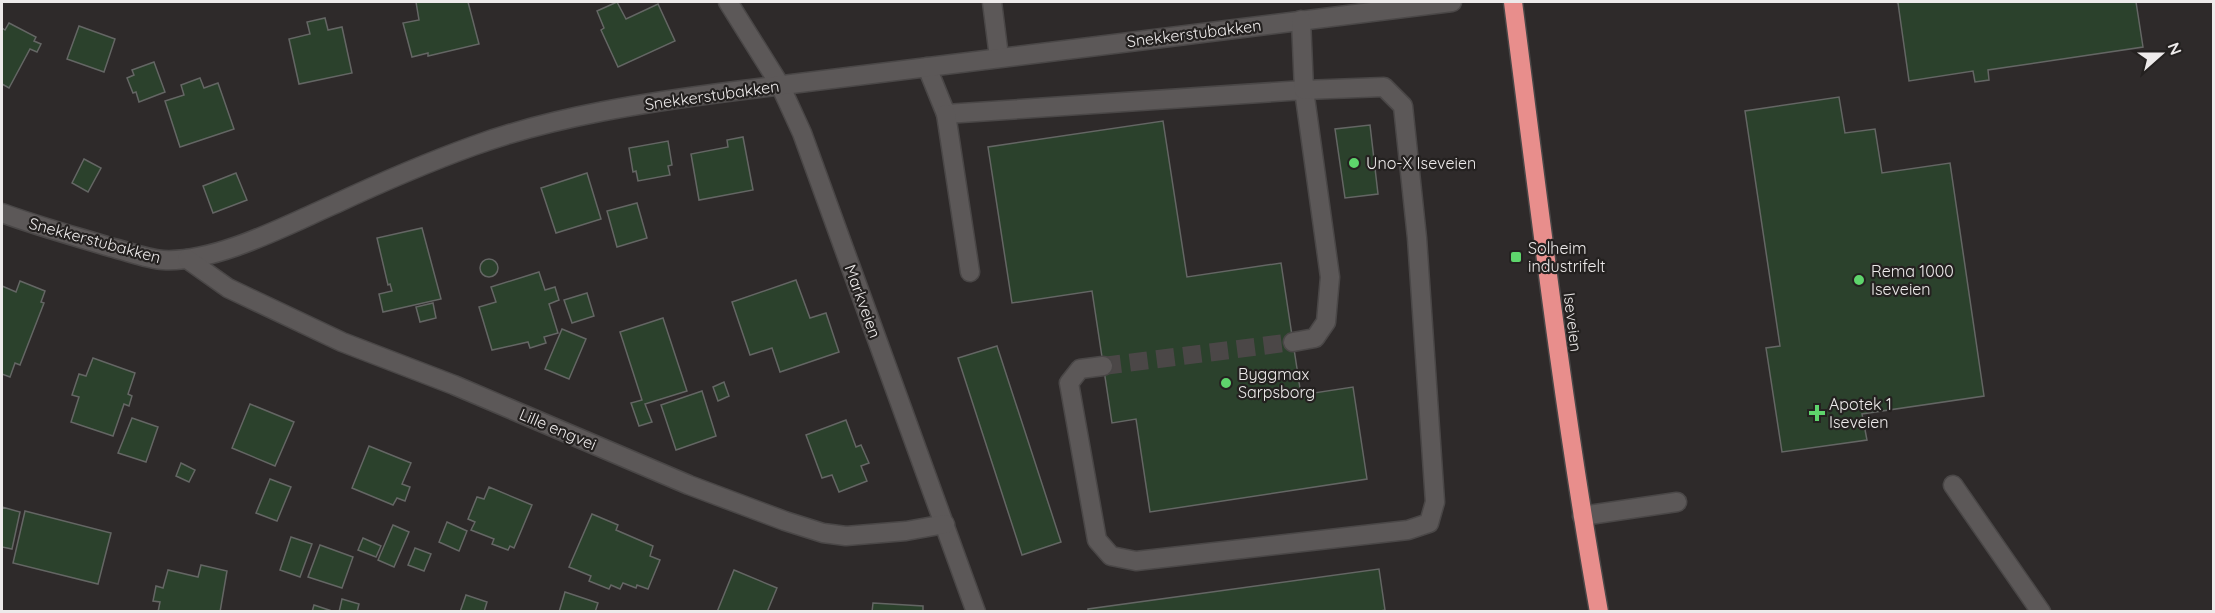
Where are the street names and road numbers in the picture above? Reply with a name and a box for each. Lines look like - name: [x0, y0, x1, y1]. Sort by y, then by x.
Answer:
- street label: Snekkerstubakken: [1125, 15, 1263, 51]
- street label: Snekkerstubakken: [643, 76, 781, 114]
- street label: Snekkerstubakken: [27, 213, 163, 267]
- street label: Markveien: [840, 261, 886, 341]
- street label: Iseveien: [1559, 291, 1587, 353]
- street label: Lille engvei: [517, 404, 599, 454]

